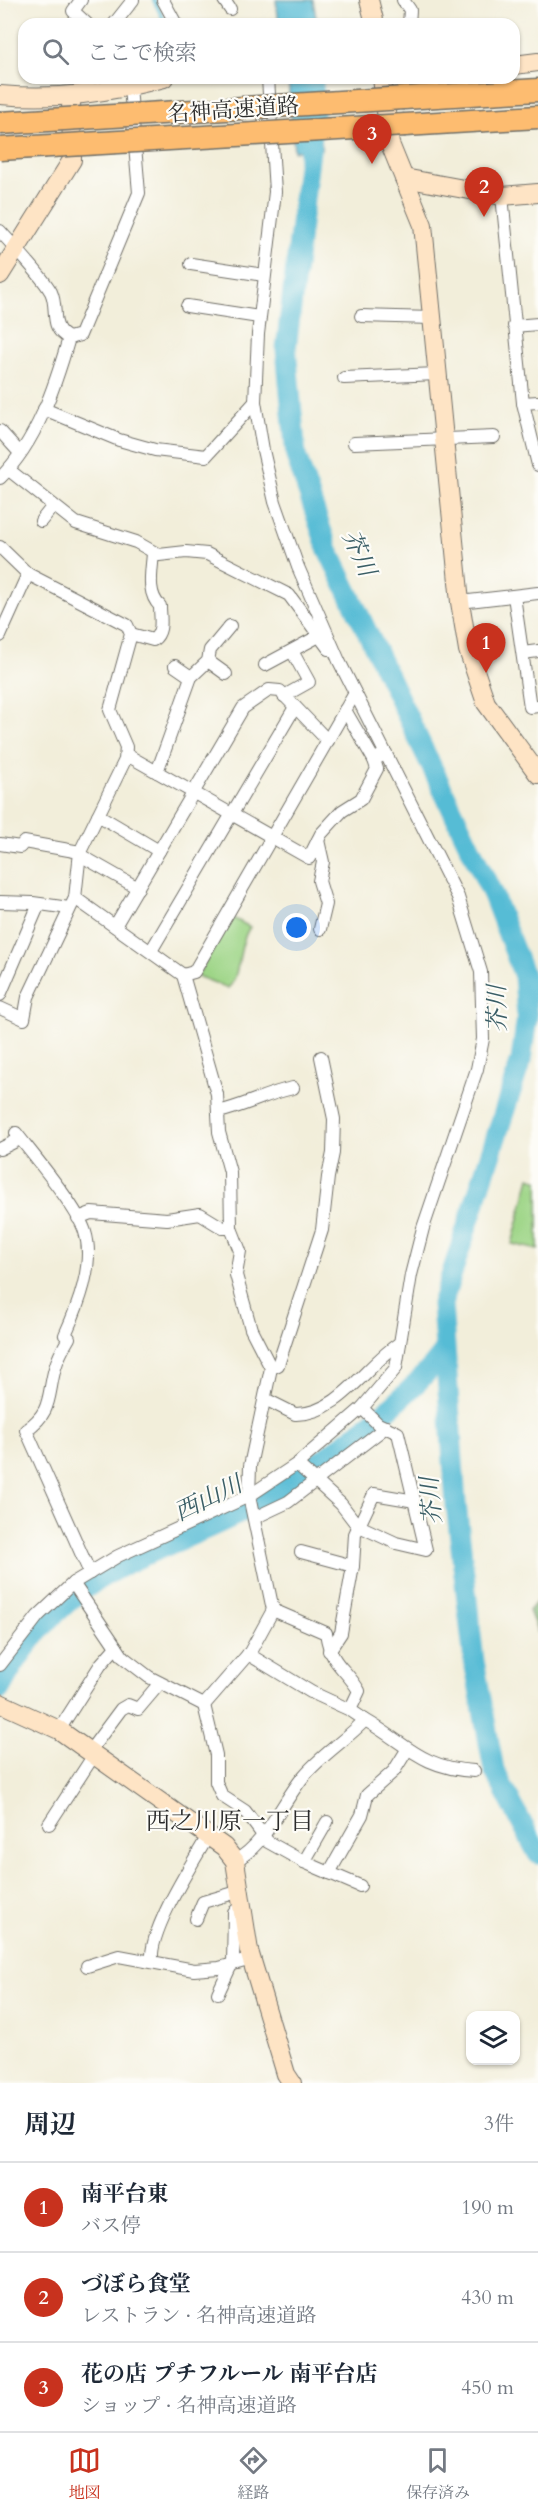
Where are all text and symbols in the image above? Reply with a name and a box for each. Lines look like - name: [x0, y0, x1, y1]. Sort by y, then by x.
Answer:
- search box: [18, 18, 520, 84]
- icon: search: [39, 35, 72, 68]
- text: ここで検索: [87, 38, 197, 68]
- street label: 名神高速道路: [166, 90, 300, 130]
- pin: 3: [352, 114, 392, 164]
- pin: 2: [464, 168, 504, 217]
- water label: 芥川: [334, 525, 385, 585]
- pin: 1: [466, 624, 506, 673]
- your location: [282, 913, 311, 942]
- water label: 芥川: [481, 982, 514, 1033]
- water label: 西山川: [169, 1467, 251, 1529]
- water label: 芥川: [413, 1473, 450, 1526]
- district label: 西之川原一丁目: [146, 1805, 314, 1838]
- map controls: [466, 2011, 520, 2065]
- button: layers: [466, 2011, 520, 2065]
- text: 周辺: [24, 2107, 76, 2142]
- text: 3件: [484, 2110, 514, 2137]
- text: 南平台東: [81, 2179, 169, 2209]
- text: 1: [38, 2194, 49, 2221]
- text: 190 m: [461, 2194, 514, 2221]
- text: バス停: [81, 2212, 141, 2239]
- text: づぼら食堂: [81, 2269, 191, 2299]
- text: 2: [38, 2284, 49, 2311]
- text: 430 m: [461, 2284, 514, 2311]
- text: レストラン · 名神高速道路: [81, 2302, 316, 2329]
- text: 花の店 プチフルール 南平台店: [81, 2359, 378, 2389]
- text: 3: [38, 2374, 49, 2401]
- text: 450 m: [461, 2374, 514, 2401]
- text: ショップ · 名神高速道路: [81, 2392, 296, 2419]
- tab: 地図: [68, 2444, 101, 2504]
- tab: 経路: [237, 2444, 270, 2504]
- tab: 保存済み: [406, 2444, 470, 2504]

